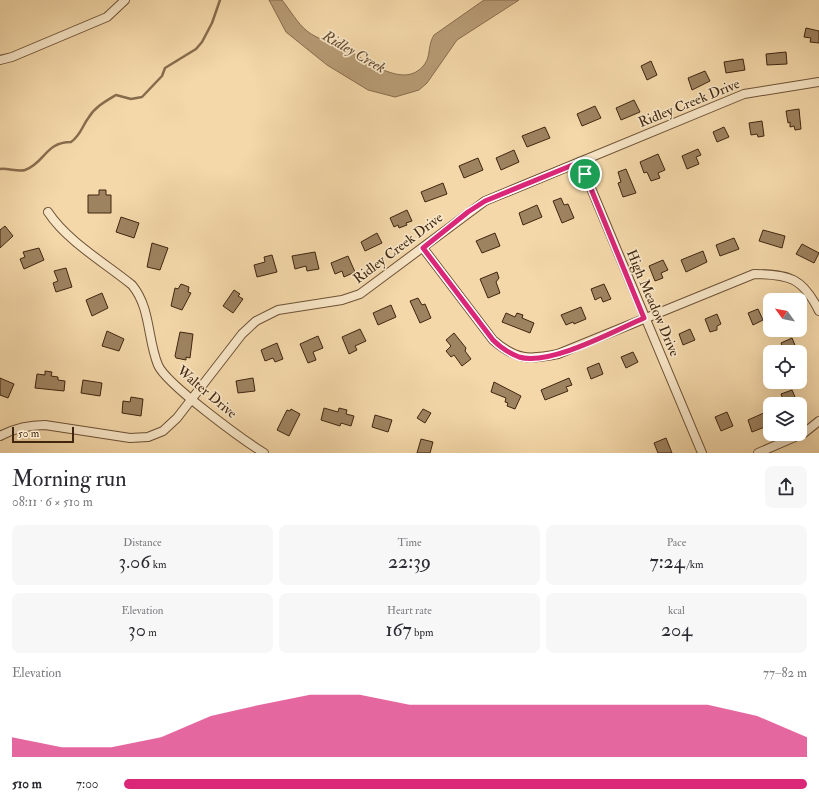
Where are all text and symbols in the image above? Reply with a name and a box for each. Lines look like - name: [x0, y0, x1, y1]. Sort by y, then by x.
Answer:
- water label: Ridley Creek: [318, 26, 389, 78]
- street label: Ridley Creek Drive: [636, 75, 743, 132]
- pin: [568, 157, 602, 191]
- icon: arrive: [574, 163, 596, 185]
- street label: Ridley Creek Drive: [350, 209, 447, 288]
- street label: High Meadow Drive: [623, 247, 683, 359]
- north arrow: [763, 293, 807, 337]
- map controls: [763, 293, 807, 441]
- button: locate: [763, 345, 807, 389]
- street label: Walter Drive: [173, 361, 240, 422]
- button: layers: [763, 397, 807, 441]
- scale bar: [12, 425, 74, 444]
- text: 50 m: [18, 427, 39, 440]
- text: Morning run: [12, 465, 127, 493]
- button: share: [765, 466, 807, 508]
- text: 08:11 · 6 × 510 m: [12, 494, 93, 510]
- text: Distance: [123, 536, 162, 549]
- text: Time: [397, 536, 422, 549]
- text: Pace: [667, 536, 686, 549]
- text: 3.06: [119, 549, 150, 574]
- text: 22:39: [388, 549, 431, 574]
- text: 7:24: [649, 549, 685, 574]
- text: km: [150, 558, 167, 571]
- text: /km: [685, 558, 704, 571]
- text: Elevation: [122, 604, 163, 617]
- text: Heart rate: [387, 604, 432, 617]
- text: kcal: [668, 604, 685, 617]
- text: 30: [128, 617, 146, 642]
- text: 167: [385, 617, 412, 642]
- text: 204: [661, 617, 692, 642]
- text: m: [146, 626, 157, 639]
- text: bpm: [412, 626, 434, 639]
- text: Elevation: [12, 665, 62, 681]
- text: 77–82 m: [763, 665, 807, 681]
- text: 510 m: [12, 776, 42, 792]
- text: 7:00: [76, 776, 99, 792]

